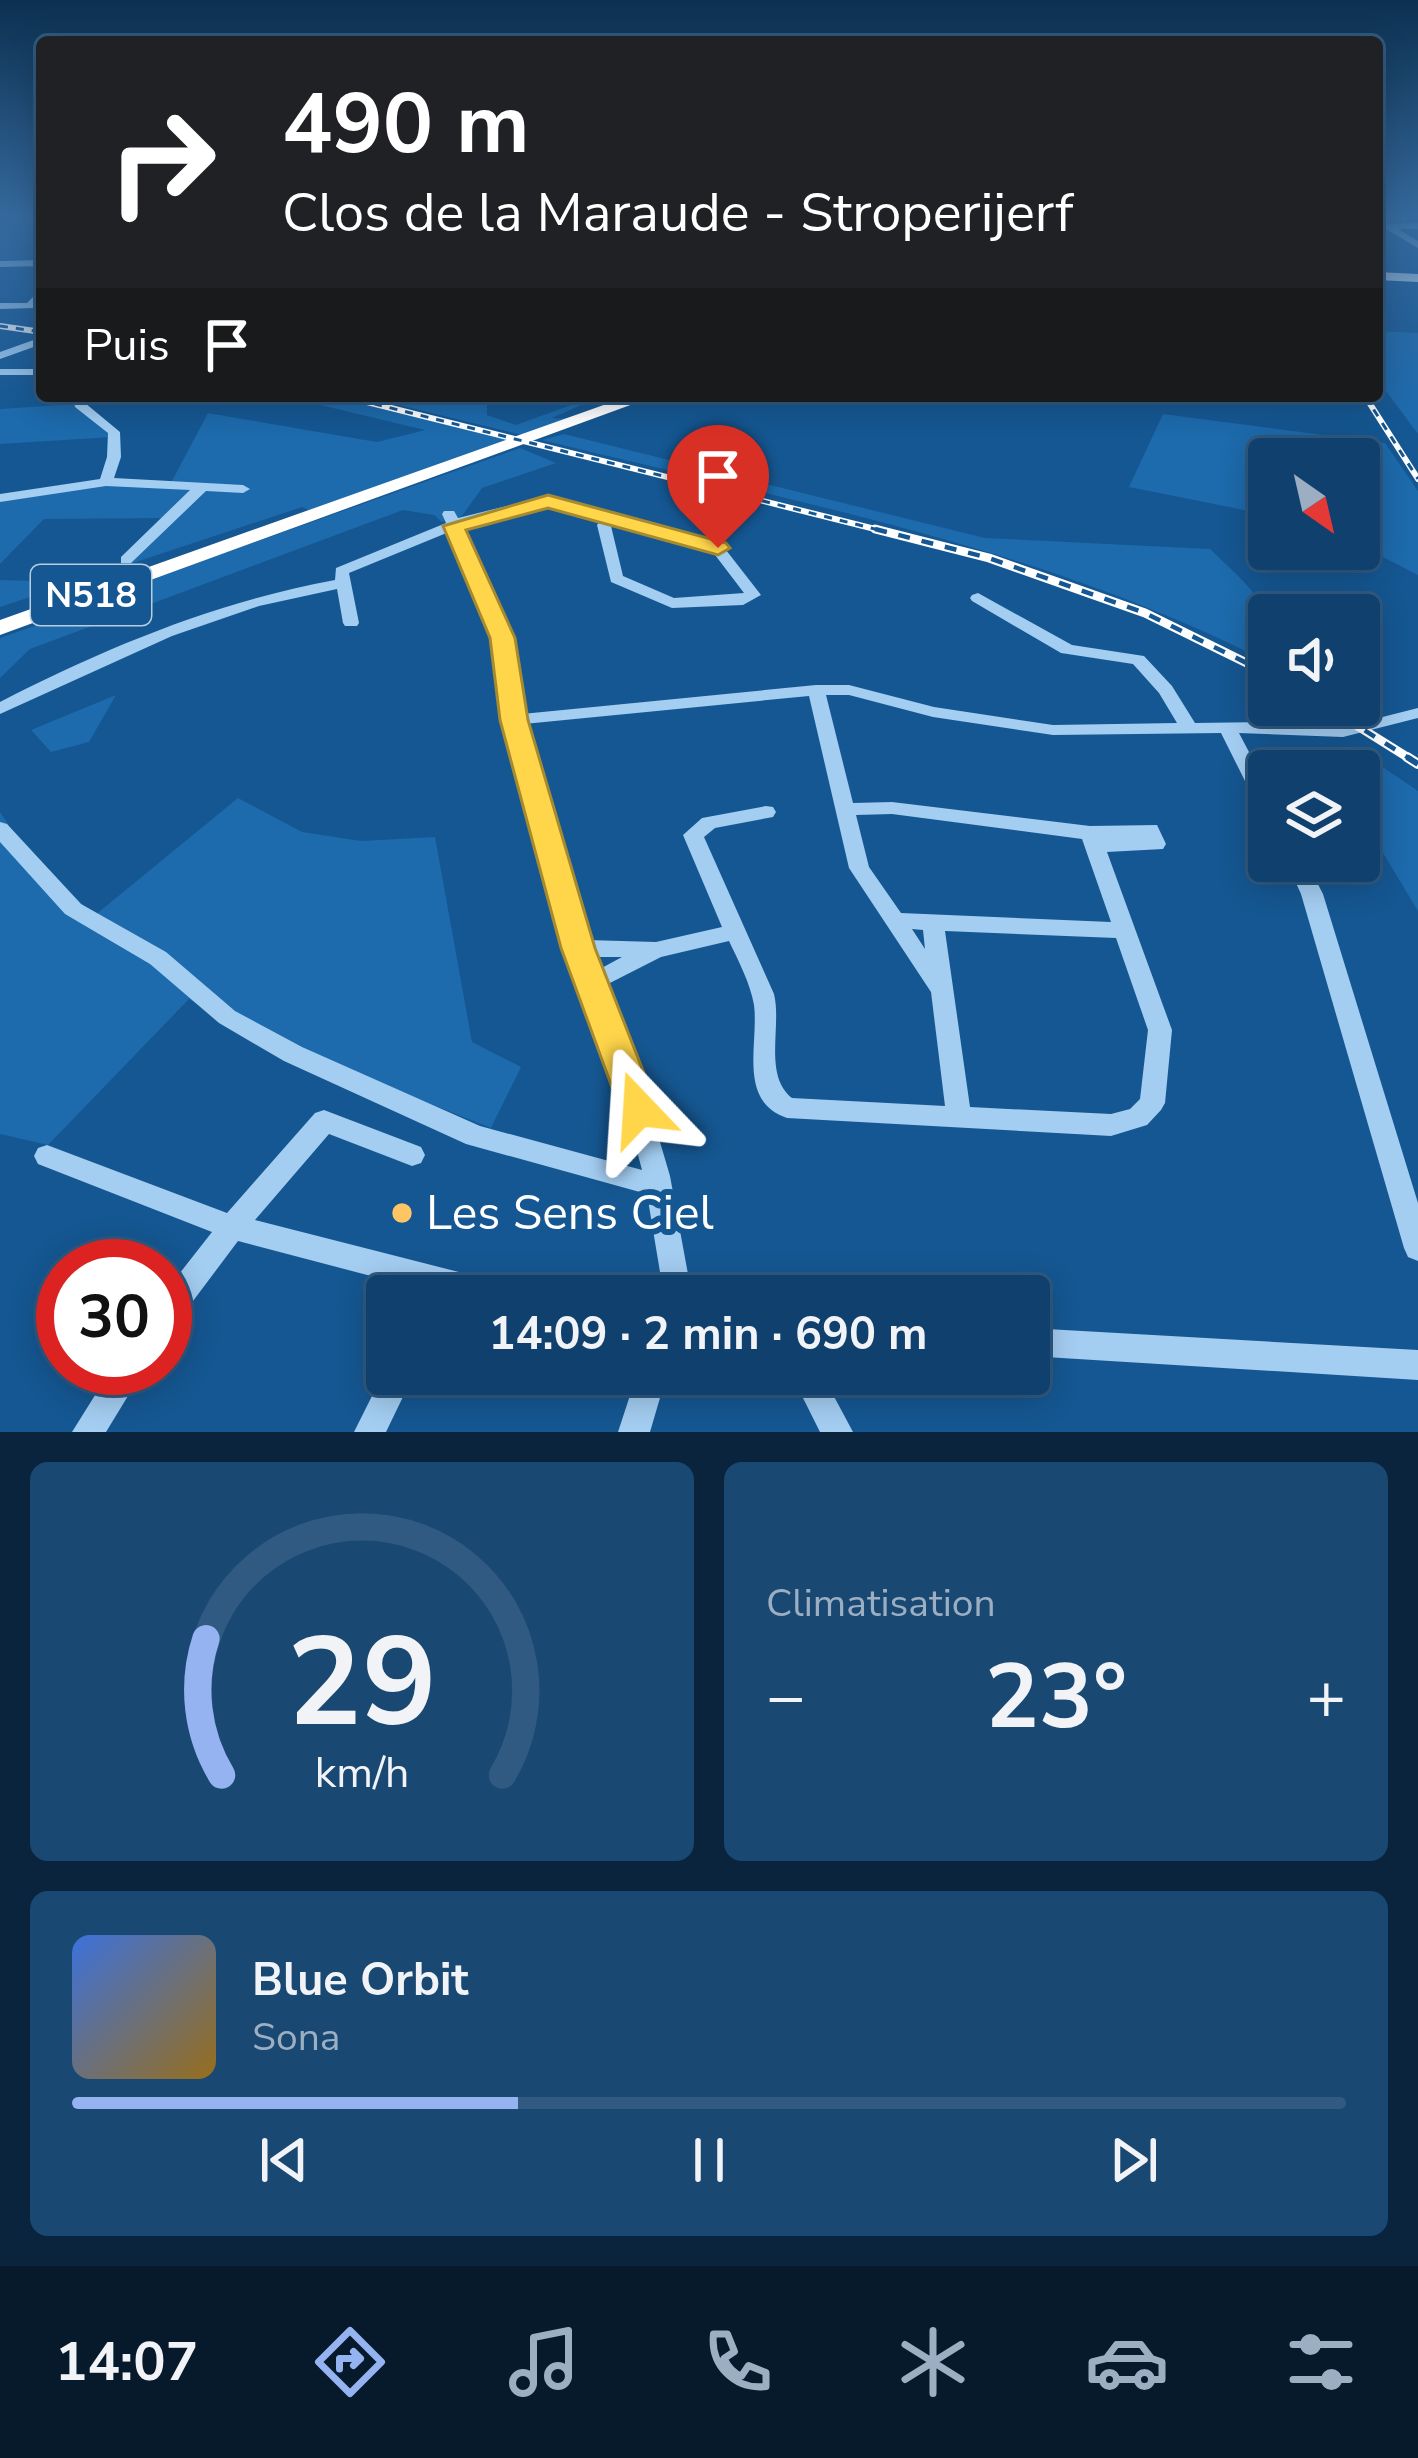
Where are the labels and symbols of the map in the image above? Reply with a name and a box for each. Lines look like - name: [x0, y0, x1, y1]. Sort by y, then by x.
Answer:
- pin: [667, 425, 769, 548]
- north arrow: [1248, 438, 1380, 570]
- road number: N518: [31, 565, 151, 625]
- position arrow: [576, 1046, 702, 1172]
- place label: Les Sens Ciel: [426, 1180, 714, 1246]
- marker: Les Sens Ciel: [389, 1200, 415, 1226]
- speed limit sign: 30: [36, 1239, 192, 1395]

